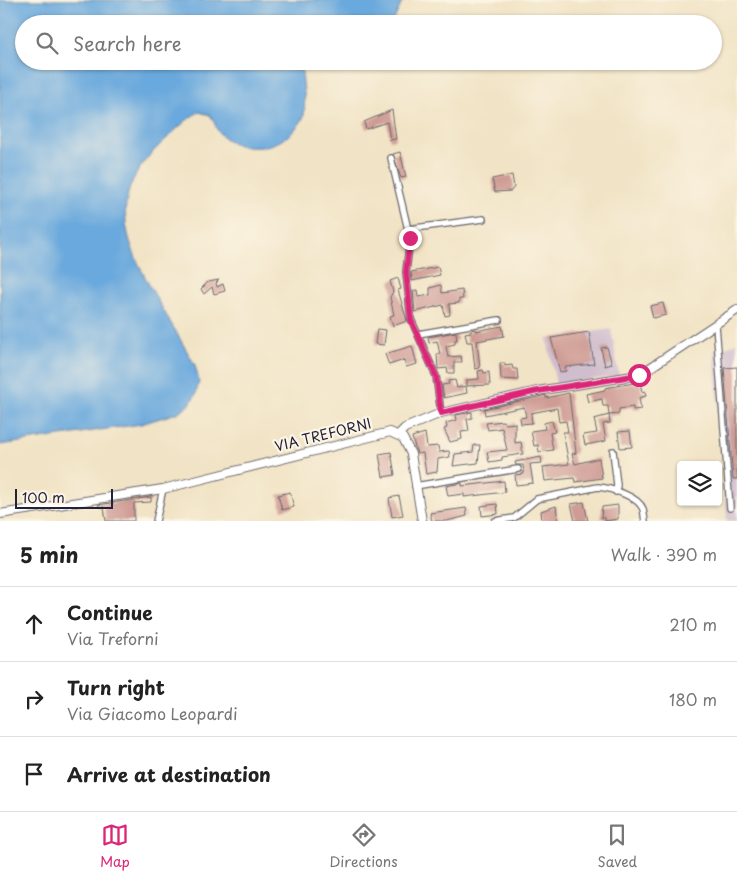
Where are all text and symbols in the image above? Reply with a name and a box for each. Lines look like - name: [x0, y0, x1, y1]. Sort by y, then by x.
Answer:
- search box: [15, 15, 722, 70]
- icon: search: [33, 29, 61, 57]
- text: Search here: [73, 29, 182, 57]
- route end: [399, 227, 422, 250]
- route start: [628, 364, 651, 387]
- street label: VIA TREFORNI: [272, 412, 373, 457]
- map controls: [677, 461, 722, 506]
- button: layers: [677, 461, 722, 506]
- scale bar: [15, 486, 112, 509]
- text: 100 m: [22, 487, 65, 508]
- text: 5 min: [20, 538, 78, 570]
- text: Walk · 390 m: [611, 542, 717, 566]
- text: Continue: [67, 598, 153, 626]
- icon: ahead: [20, 610, 48, 638]
- text: 210 m: [669, 612, 717, 636]
- text: Via Treforni: [67, 626, 159, 650]
- text: Turn right: [67, 673, 165, 701]
- icon: right: [20, 685, 48, 713]
- text: 180 m: [669, 687, 717, 711]
- text: Via Giacomo Leopardi: [67, 701, 238, 725]
- icon: arrive: [20, 760, 48, 788]
- text: Arrive at destination: [67, 760, 271, 788]
- tab: Map: [100, 821, 130, 872]
- tab: Directions: [330, 821, 398, 872]
- tab: Saved: [597, 821, 637, 872]

